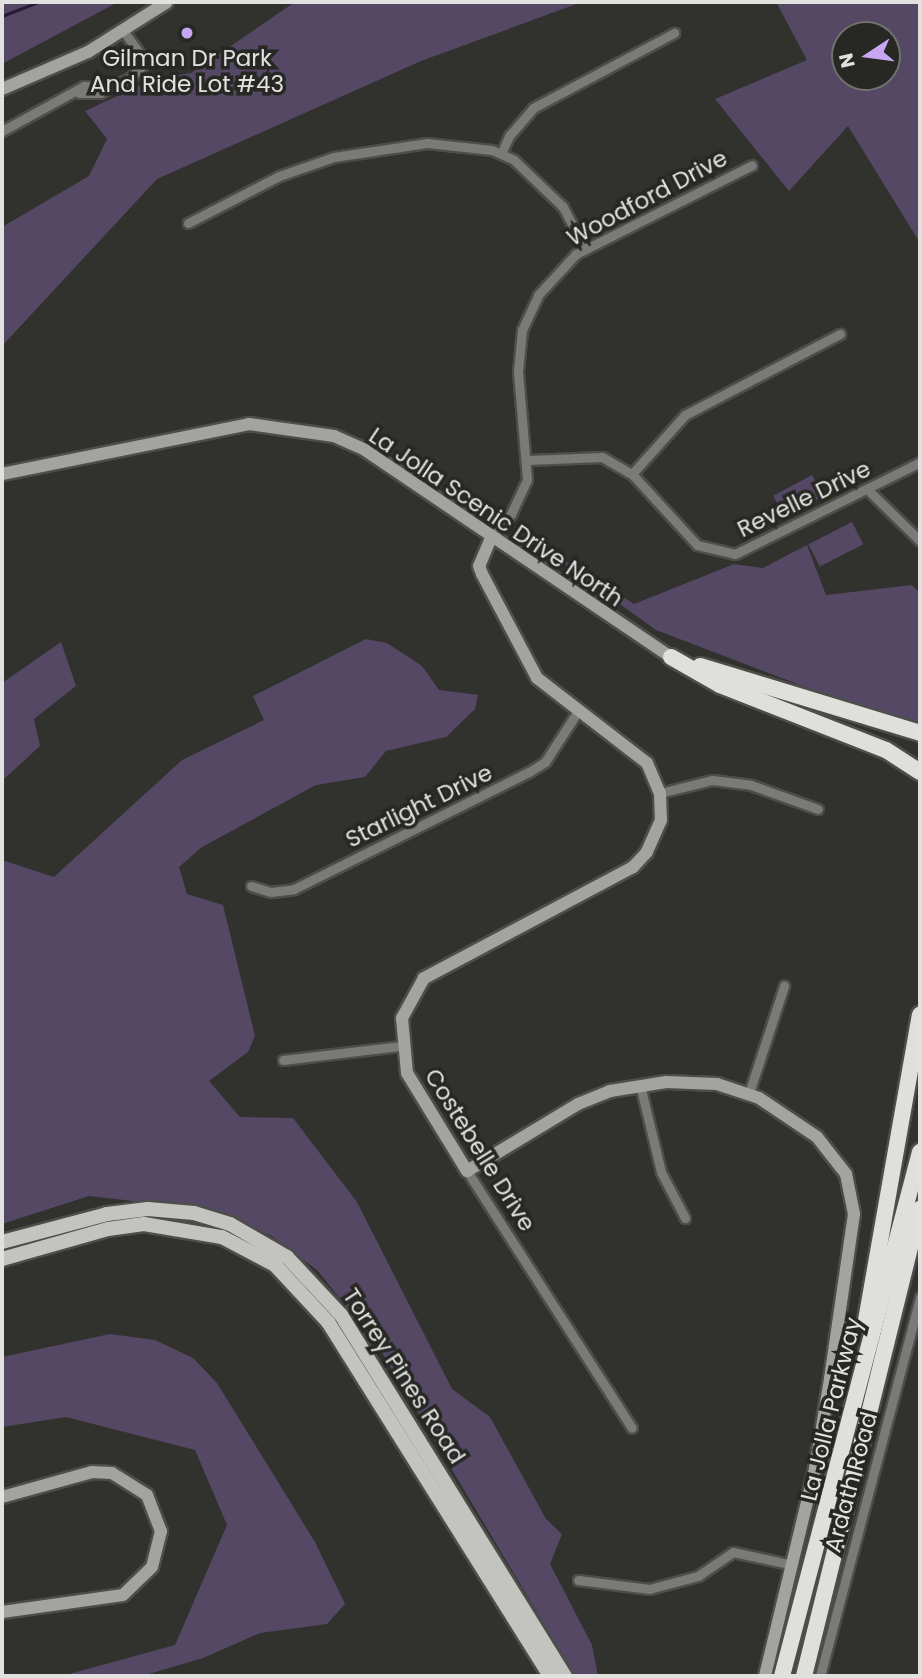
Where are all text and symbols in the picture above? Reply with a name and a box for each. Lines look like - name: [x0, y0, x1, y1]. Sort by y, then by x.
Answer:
- north arrow: [831, 21, 901, 91]
- marker: Gilman Dr Park And Ride Lot #43: [179, 25, 195, 41]
- place label: Gilman Dr Park And Ride Lot #43: [90, 44, 284, 98]
- text: N: [832, 50, 862, 70]
- street label: Woodford Drive: [562, 144, 732, 252]
- street label: La Jolla Scenic Drive North: [364, 422, 628, 612]
- street label: Revelle Drive: [733, 455, 875, 543]
- street label: Starlight Drive: [341, 759, 497, 853]
- street label: Costebelle Drive: [419, 1064, 541, 1236]
- street label: Torrey Pines Road: [337, 1283, 471, 1469]
- street label: La Jolla Parkway: [795, 1314, 867, 1504]
- street label: Ardath Road: [819, 1409, 883, 1555]

